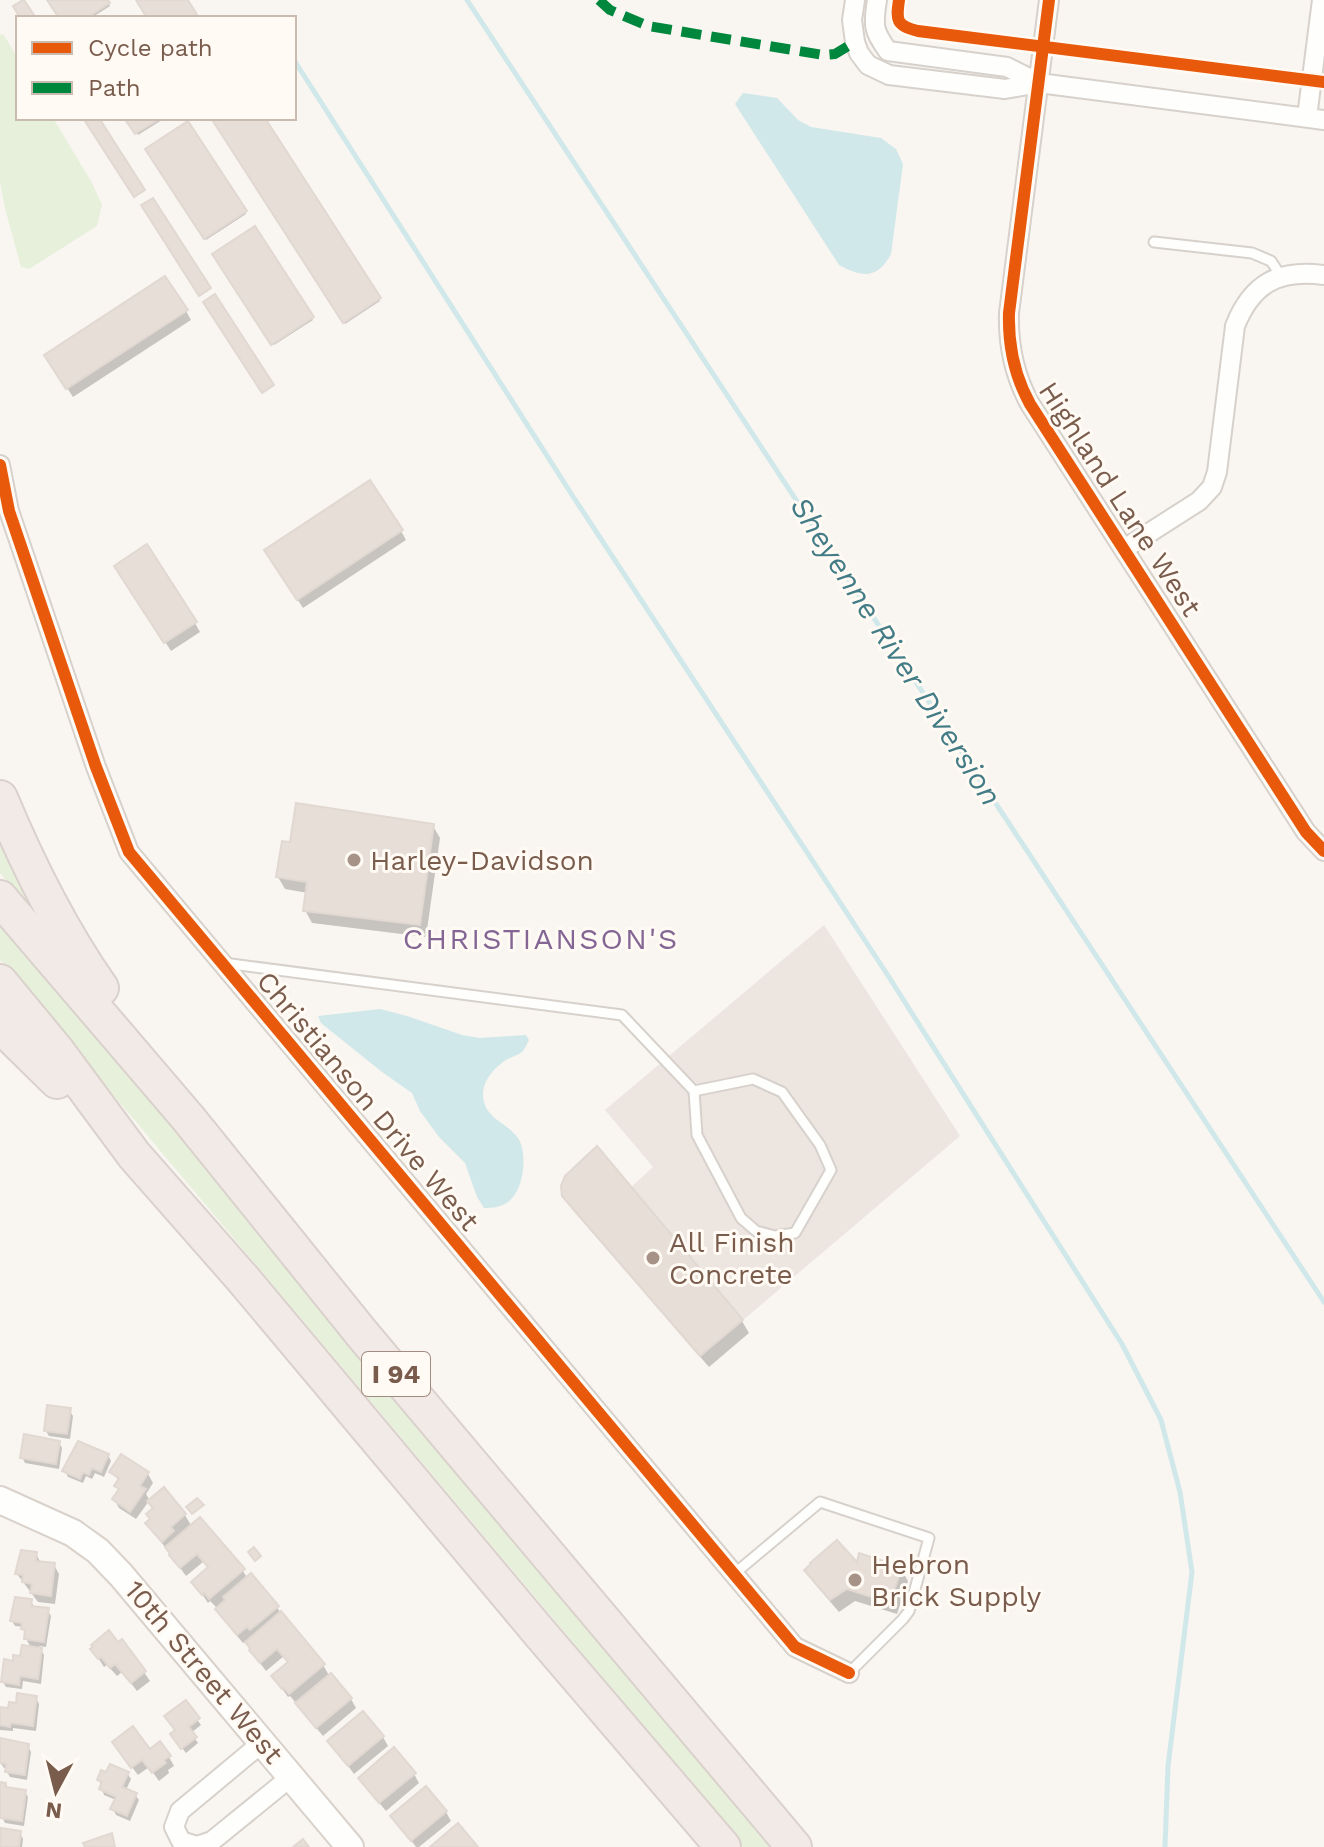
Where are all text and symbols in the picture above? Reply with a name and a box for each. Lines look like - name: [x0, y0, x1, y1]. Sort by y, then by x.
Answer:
- legend: [16, 16, 296, 120]
- text: Cycle path: [88, 34, 213, 62]
- text: Path: [88, 74, 141, 102]
- street label: Highland Lane West: [1032, 376, 1208, 623]
- water label: Sheyenne River Diversion: [783, 490, 1009, 812]
- place label: Harley-Davidson: [370, 844, 594, 877]
- marker: Harley-Davidson: [345, 851, 363, 869]
- district label: CHRISTIANSON'S: [403, 921, 679, 956]
- street label: Christianson Drive West: [250, 965, 486, 1237]
- place label: All Finish Concrete: [669, 1226, 795, 1291]
- marker: All Finish Concrete: [644, 1249, 662, 1267]
- road number: I 94: [362, 1352, 430, 1396]
- place label: Hebron Brick Supply: [871, 1548, 1042, 1613]
- marker: Hebron Brick Supply: [846, 1571, 864, 1589]
- street label: 10th Street West: [118, 1574, 290, 1770]
- north arrow: [16, 1751, 96, 1831]
- text: N: [44, 1797, 63, 1824]

